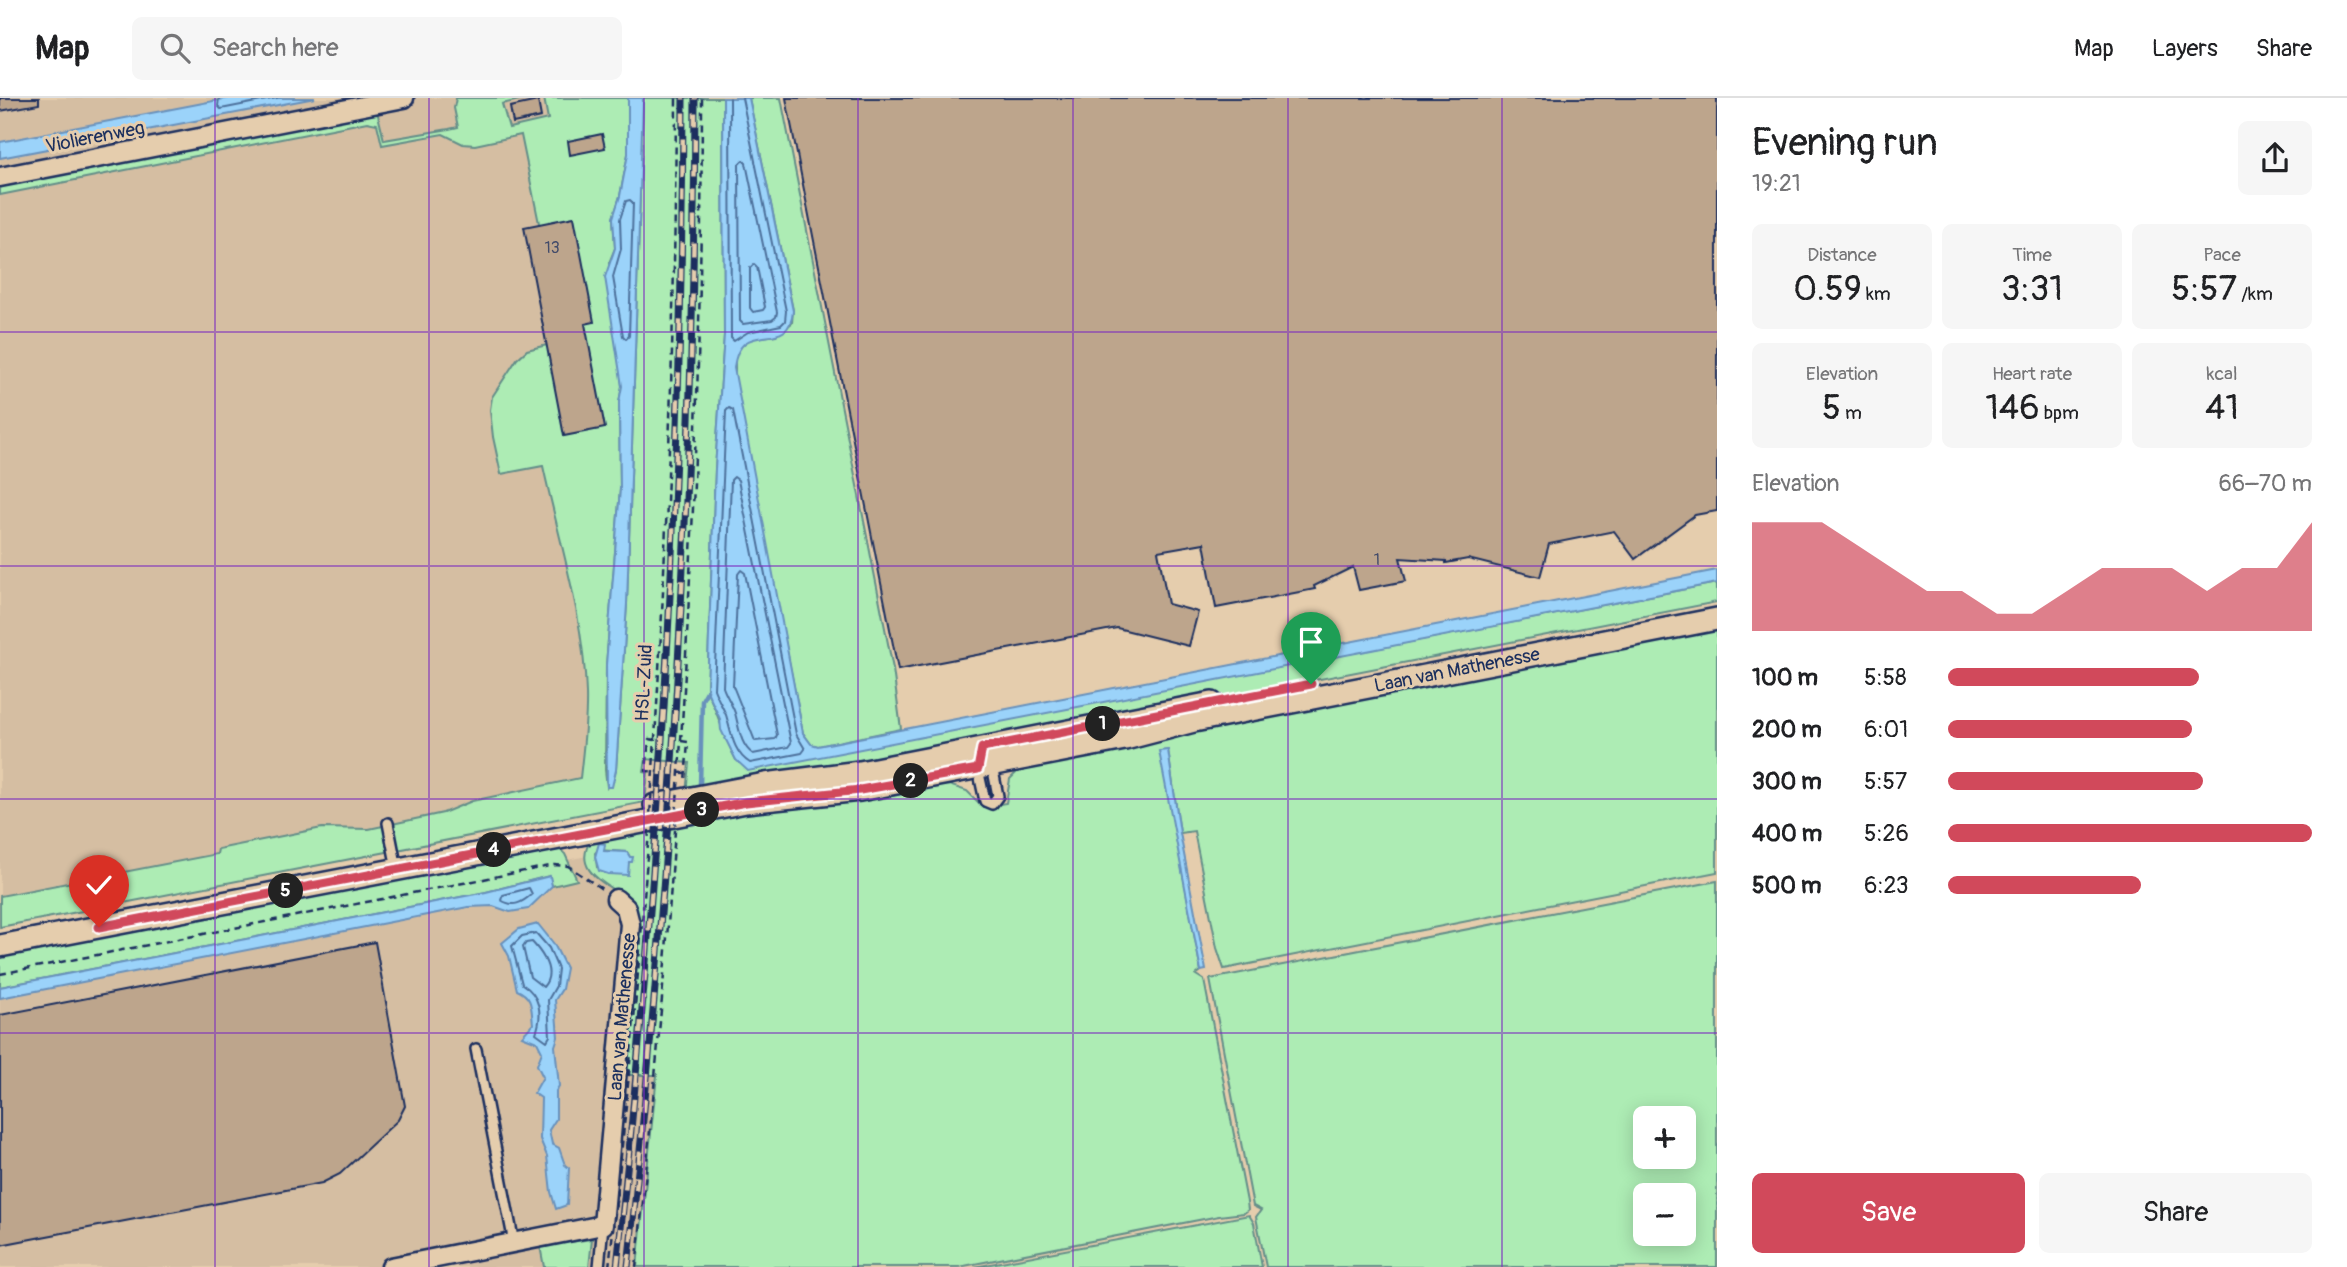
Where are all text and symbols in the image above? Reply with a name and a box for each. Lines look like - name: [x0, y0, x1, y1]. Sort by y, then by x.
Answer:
- search box: [132, 17, 622, 80]
- text: Map: [35, 28, 90, 69]
- icon: search: [156, 29, 194, 67]
- text: Search here: [212, 32, 339, 64]
- text: Map: [2074, 34, 2114, 63]
- text: Layers: [2152, 34, 2218, 63]
- text: Share: [2256, 34, 2312, 63]
- street label: Violierenweg: [44, 116, 146, 158]
- text: Evening run: [1752, 119, 1938, 167]
- button: share: [2238, 121, 2312, 195]
- text: 19:21: [1752, 169, 1801, 198]
- house number: 13: [544, 238, 560, 258]
- text: Distance: [1807, 243, 1877, 267]
- text: Time: [2012, 243, 2052, 267]
- text: Pace: [2203, 243, 2241, 267]
- text: 0.59: [1793, 267, 1862, 311]
- text: 3:31: [2001, 267, 2063, 311]
- text: 5:57: [2171, 267, 2237, 311]
- text: km: [1862, 282, 1891, 306]
- text: /km: [2237, 282, 2273, 306]
- text: Elevation: [1806, 362, 1878, 386]
- text: Heart rate: [1992, 362, 2072, 386]
- text: kcal: [2207, 362, 2237, 386]
- text: 5: [1822, 386, 1841, 430]
- text: 146: [1985, 386, 2040, 430]
- text: 41: [2205, 386, 2239, 430]
- text: m: [1841, 401, 1862, 425]
- text: bpm: [2040, 401, 2079, 425]
- text: Elevation: [1752, 469, 1840, 498]
- text: 66–70 m: [2218, 469, 2312, 498]
- house number: 1: [1374, 550, 1380, 570]
- pin: [1281, 612, 1341, 684]
- icon: arrive: [1292, 623, 1330, 661]
- street label: Laan van Mathenesse: [1372, 642, 1543, 698]
- street label: HSL-Zuid: [630, 644, 658, 722]
- text: 100 m: [1752, 663, 1818, 692]
- text: 5:58: [1864, 663, 1907, 692]
- pin: 1: [1086, 706, 1120, 742]
- text: 1: [1099, 711, 1106, 735]
- text: 200 m: [1752, 715, 1822, 744]
- text: 6:01: [1864, 715, 1908, 744]
- pin: 2: [894, 764, 928, 798]
- text: 300 m: [1752, 767, 1822, 796]
- text: 5:57: [1864, 767, 1907, 796]
- text: 2: [905, 768, 916, 792]
- pin: 3: [684, 792, 720, 828]
- text: 3: [696, 797, 707, 821]
- text: 400 m: [1752, 819, 1822, 848]
- text: 5:26: [1864, 819, 1909, 848]
- pin: 4: [476, 832, 512, 868]
- text: 4: [488, 837, 499, 861]
- pin: [69, 855, 129, 927]
- icon: check: [80, 866, 118, 904]
- text: 500 m: [1752, 871, 1821, 900]
- text: 6:23: [1864, 871, 1909, 900]
- pin: 5: [268, 874, 304, 908]
- text: 5: [280, 878, 291, 902]
- street label: Laan van Mathenesse: [603, 931, 641, 1102]
- map controls: [1633, 1106, 1696, 1246]
- button: +: [1633, 1106, 1696, 1169]
- button: Save: [1752, 1173, 2025, 1253]
- button: Share: [2039, 1173, 2312, 1253]
- button: −: [1633, 1183, 1696, 1246]

